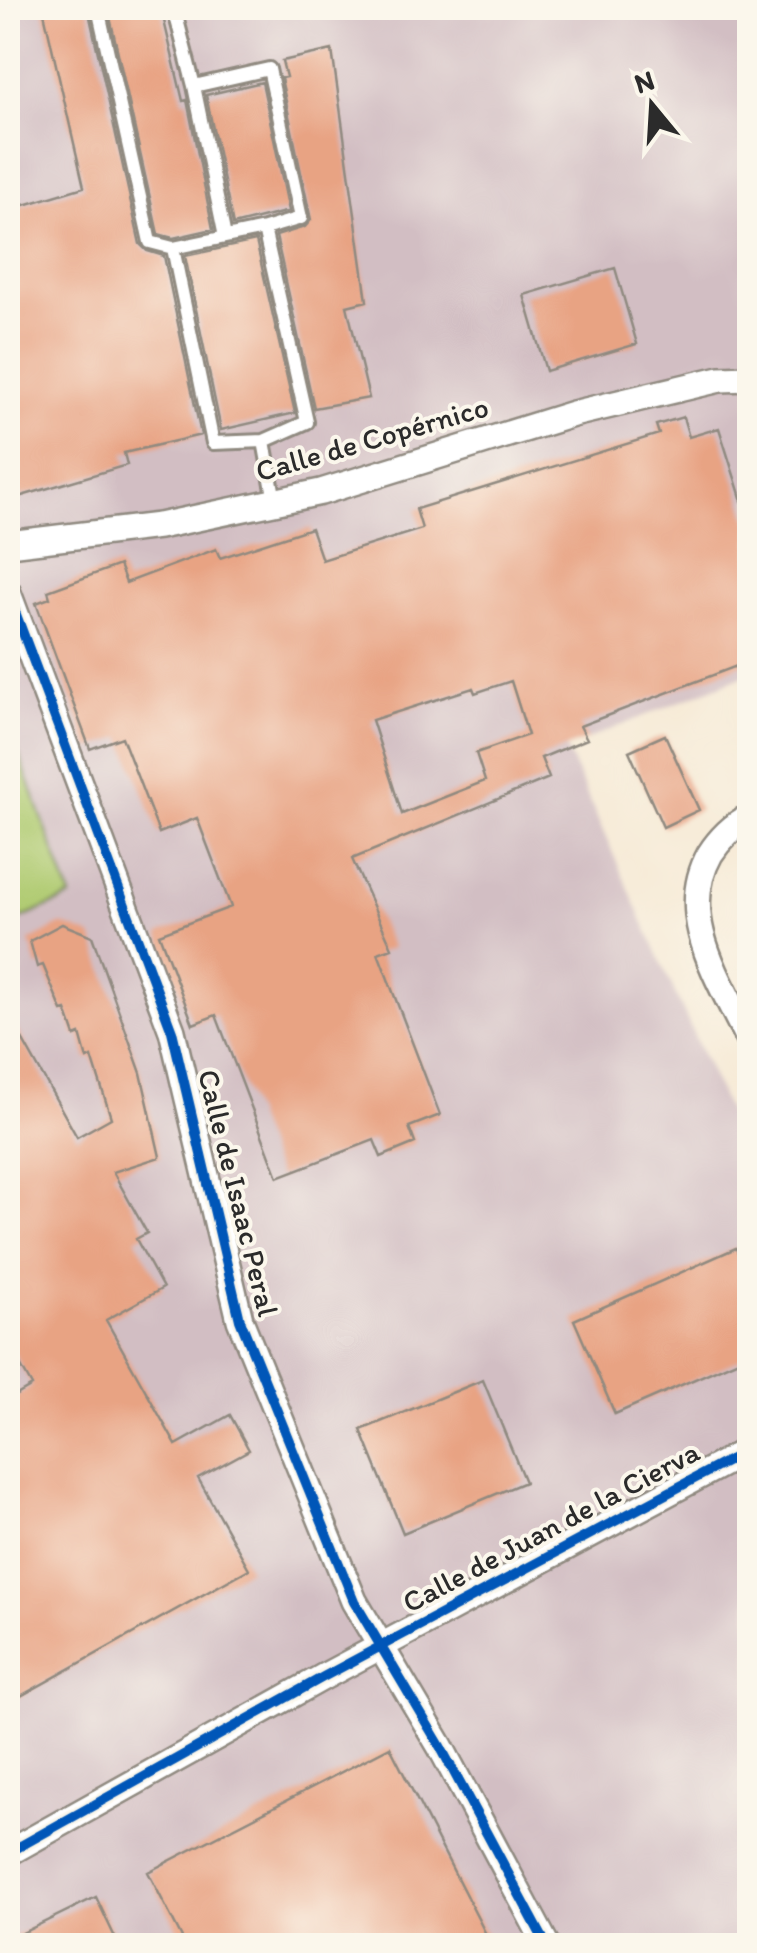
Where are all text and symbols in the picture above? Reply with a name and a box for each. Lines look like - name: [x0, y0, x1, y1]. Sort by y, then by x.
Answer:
- north arrow: [602, 55, 702, 155]
- text: N: [630, 62, 659, 100]
- street label: Calle de Copérnico: [251, 388, 493, 489]
- street label: Calle de Isaac Peral: [190, 1065, 287, 1321]
- street label: Calle de Juan de la Cierva: [396, 1432, 706, 1621]

